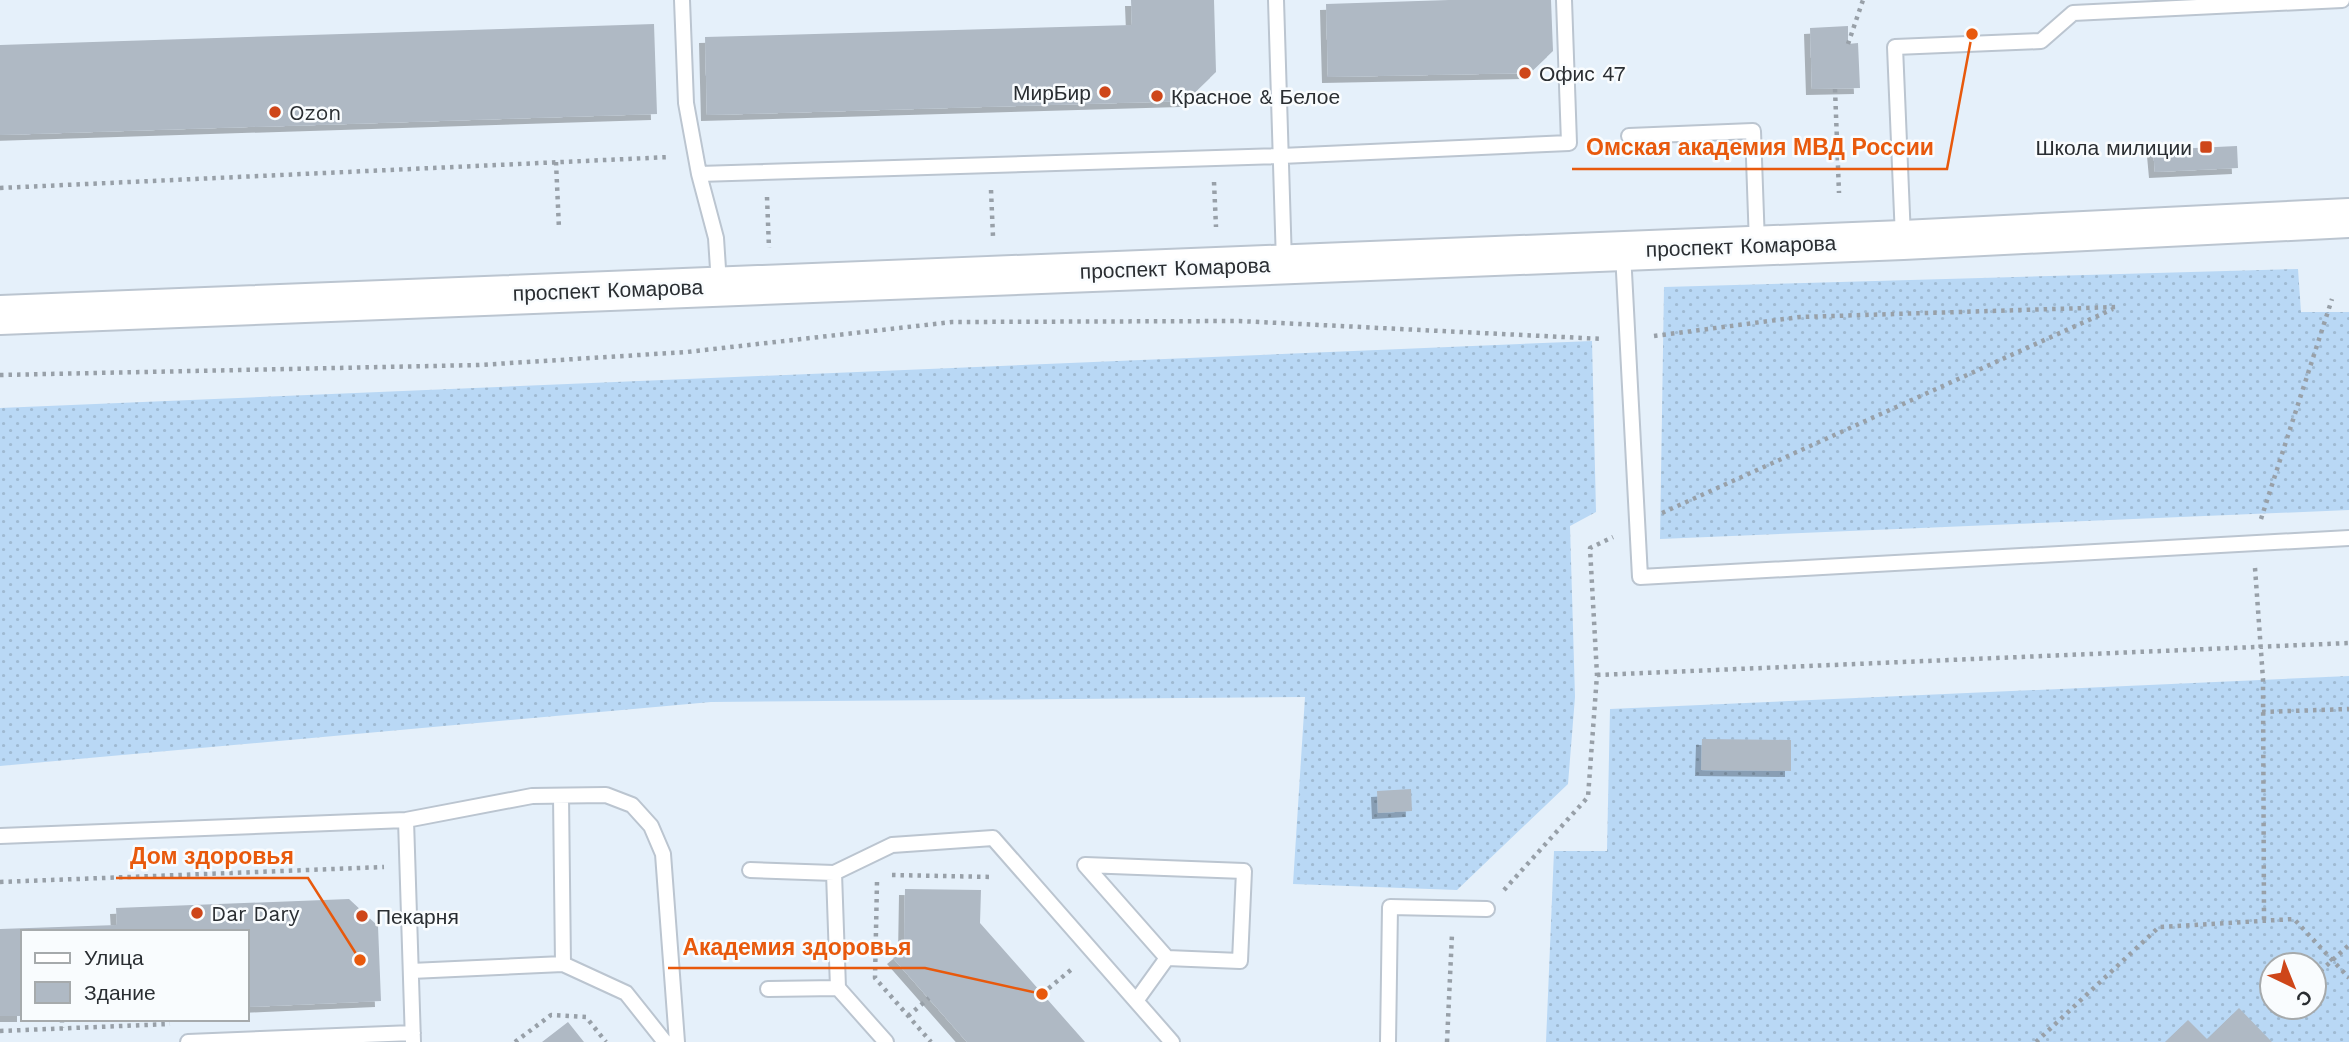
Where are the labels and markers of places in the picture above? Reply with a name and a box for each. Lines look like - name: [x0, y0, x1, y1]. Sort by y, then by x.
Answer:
- place label: Офис 47: [1539, 61, 1626, 86]
- marker: Офис 47: [1517, 65, 1533, 81]
- place label: МирБир: [1013, 80, 1091, 105]
- marker: МирБир: [1097, 84, 1113, 100]
- place label: Красное & Белое: [1171, 84, 1340, 109]
- marker: Красное & Белое: [1149, 88, 1165, 104]
- place label: Ozon: [289, 100, 341, 125]
- marker: Ozon: [267, 104, 283, 120]
- callout: Омская академия МВД России: [1572, 125, 1947, 169]
- place label: Школа милиции: [2035, 135, 2192, 160]
- marker: Школа милиции: [2198, 139, 2214, 155]
- callout: Дом здоровья: [116, 834, 308, 878]
- place label: Dar Dary: [211, 901, 300, 926]
- place label: Пекарня: [376, 904, 459, 929]
- marker: Dar Dary: [189, 905, 205, 921]
- marker: Пекарня: [354, 908, 370, 924]
- callout: Академия здоровья: [668, 924, 925, 968]

